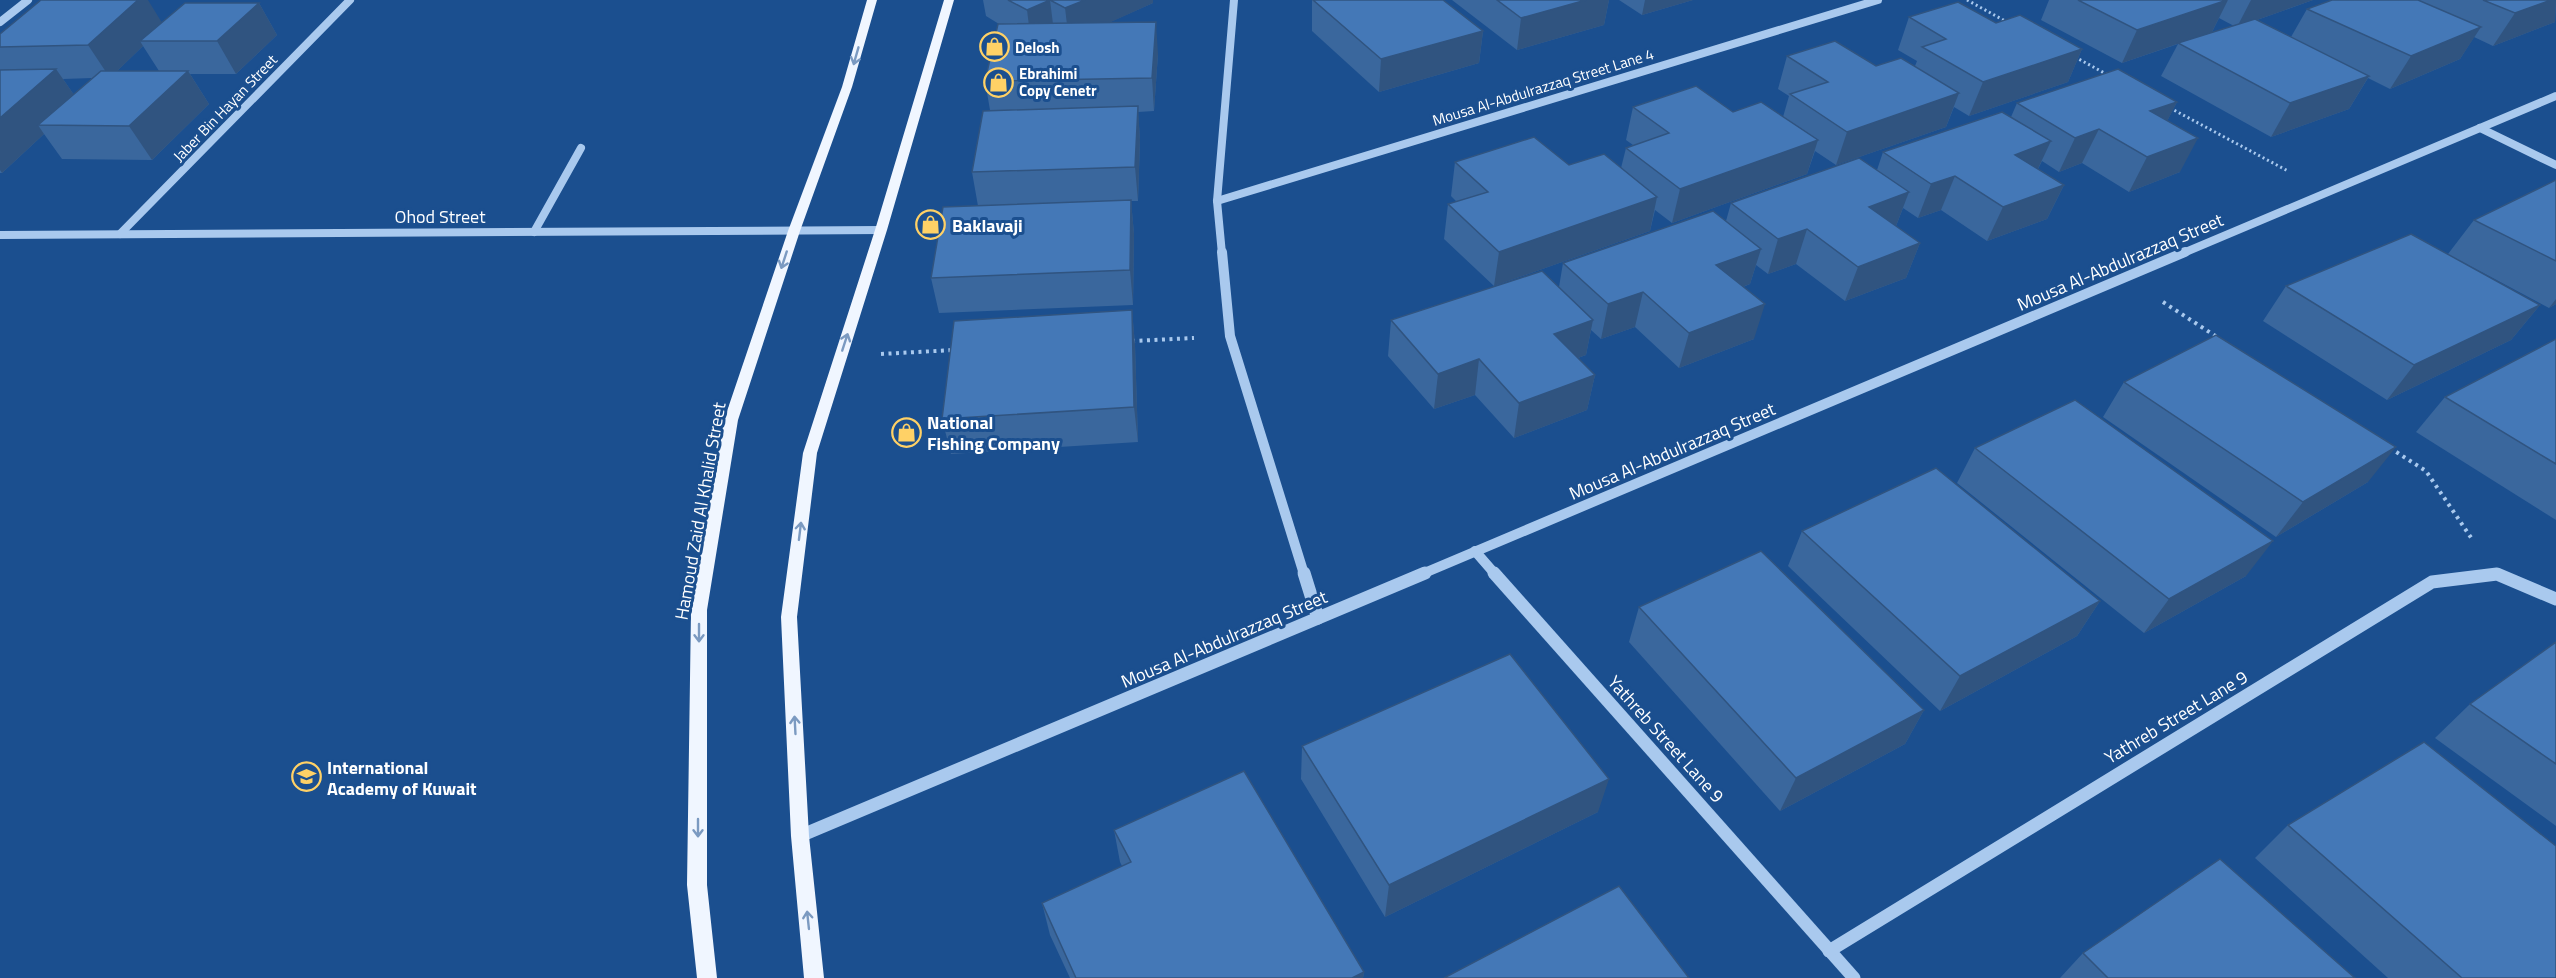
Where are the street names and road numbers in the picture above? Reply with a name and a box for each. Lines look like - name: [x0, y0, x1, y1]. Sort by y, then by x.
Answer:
- street label: Mousa Al-Abdulrazzaq Street Lane 4: [1430, 42, 1656, 132]
- street label: Jaber Bin Hayan Street: [167, 48, 283, 167]
- street label: Ohod Street: [395, 203, 486, 230]
- street label: Mousa Al-Abdulrazzaq Street: [2013, 206, 2228, 318]
- street label: Mousa Al-Abdulrazzaq Street: [1565, 395, 1780, 507]
- street label: Hamoud Zaid Al Khalid Street: [668, 399, 733, 622]
- street label: Mousa Al-Abdulrazzaq Street: [1117, 583, 1332, 695]
- street label: Yathreb Street Lane 9: [2099, 663, 2253, 771]
- street label: Yathreb Street Lane 9: [1601, 669, 1731, 809]

